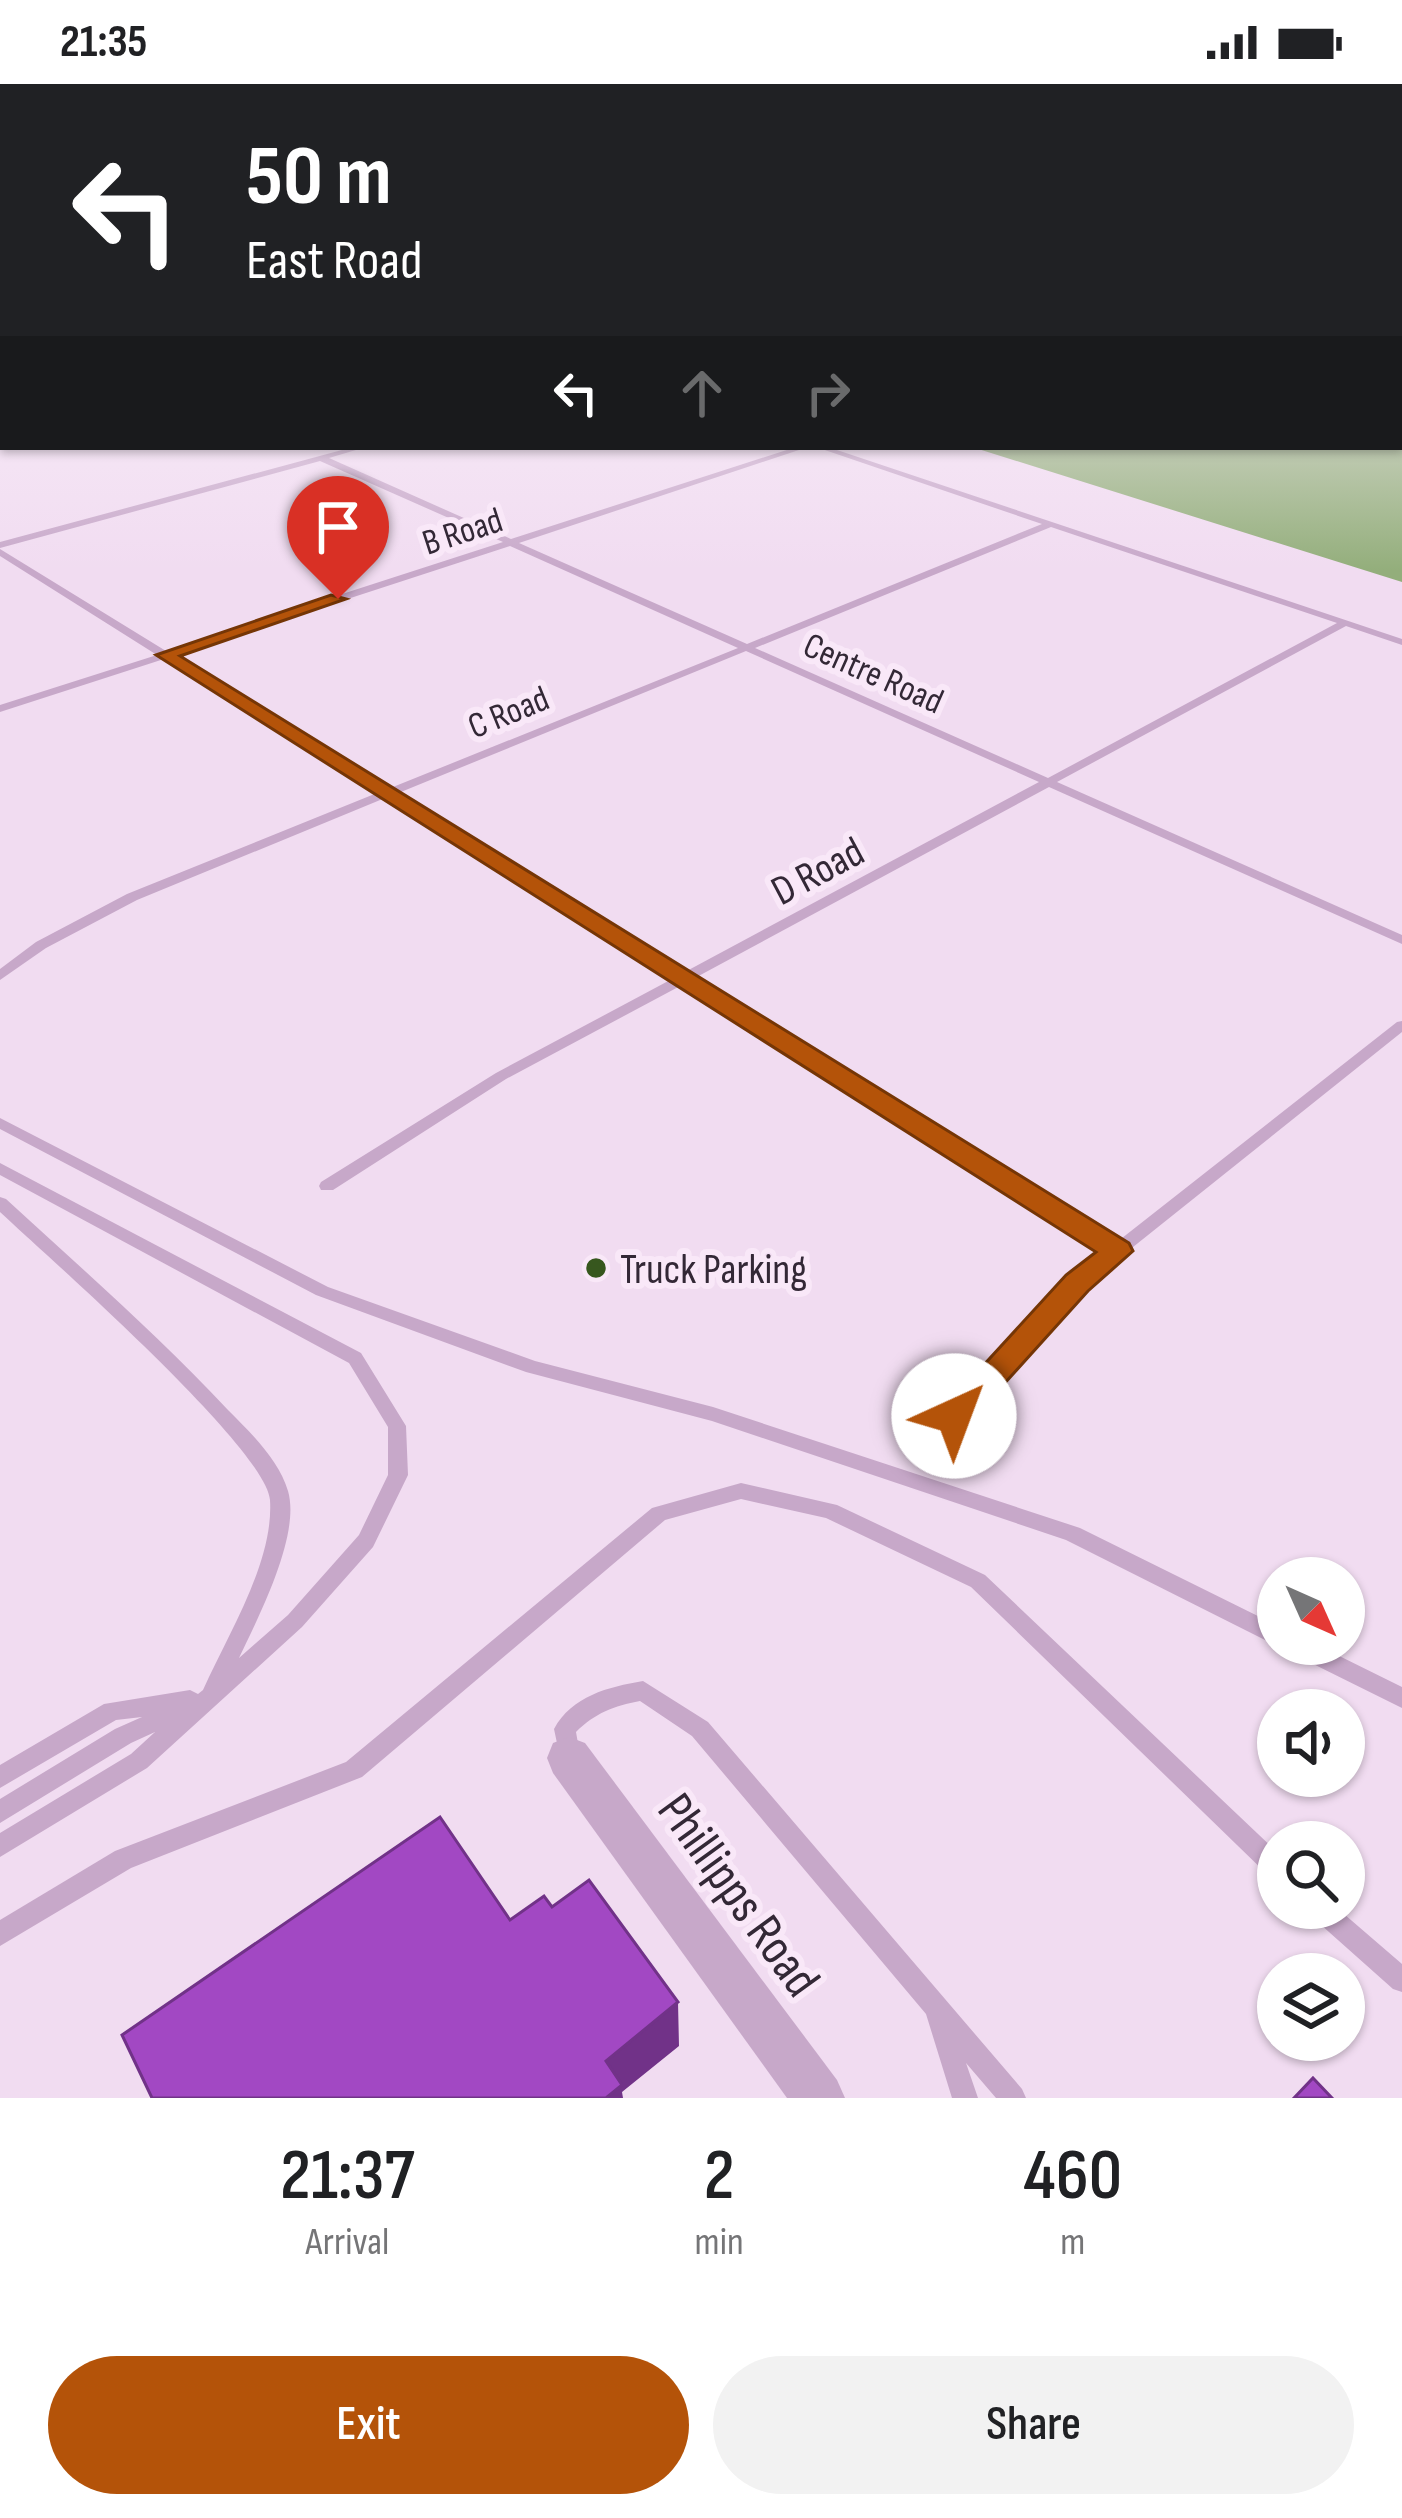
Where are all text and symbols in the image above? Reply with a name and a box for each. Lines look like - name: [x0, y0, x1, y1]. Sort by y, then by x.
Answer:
- text: 21:35: [60, 15, 147, 70]
- text: 50 m: [246, 127, 392, 228]
- icon: left: [48, 132, 204, 288]
- text: East Road: [246, 229, 423, 294]
- icon: left: [543, 360, 609, 426]
- icon: ahead: [669, 360, 735, 426]
- icon: right: [795, 360, 861, 426]
- pin: [287, 476, 389, 599]
- icon: arrive: [305, 494, 371, 560]
- street label: B Road: [417, 499, 508, 565]
- street label: Centre Road: [797, 625, 949, 724]
- street label: C Road: [462, 678, 556, 749]
- street label: D Road: [763, 827, 873, 918]
- place label: Truck Parking: [620, 1245, 807, 1296]
- marker: Truck Parking: [583, 1255, 609, 1281]
- position arrow: [891, 1353, 1017, 1479]
- north arrow: [1257, 1557, 1365, 1665]
- map controls: [1257, 1557, 1365, 2061]
- button: sound: [1257, 1689, 1365, 1797]
- street label: Phillipps Road: [644, 1782, 832, 2009]
- button: search: [1257, 1821, 1365, 1929]
- button: layers: [1257, 1953, 1365, 2061]
- text: 21:37: [280, 2133, 415, 2220]
- text: 2: [704, 2133, 734, 2220]
- text: 460: [1024, 2133, 1122, 2220]
- text: Arrival: [305, 2219, 389, 2266]
- text: min: [695, 2219, 744, 2266]
- text: m: [1060, 2219, 1085, 2266]
- button: Exit: [48, 2356, 689, 2494]
- button: Share: [713, 2356, 1354, 2494]

